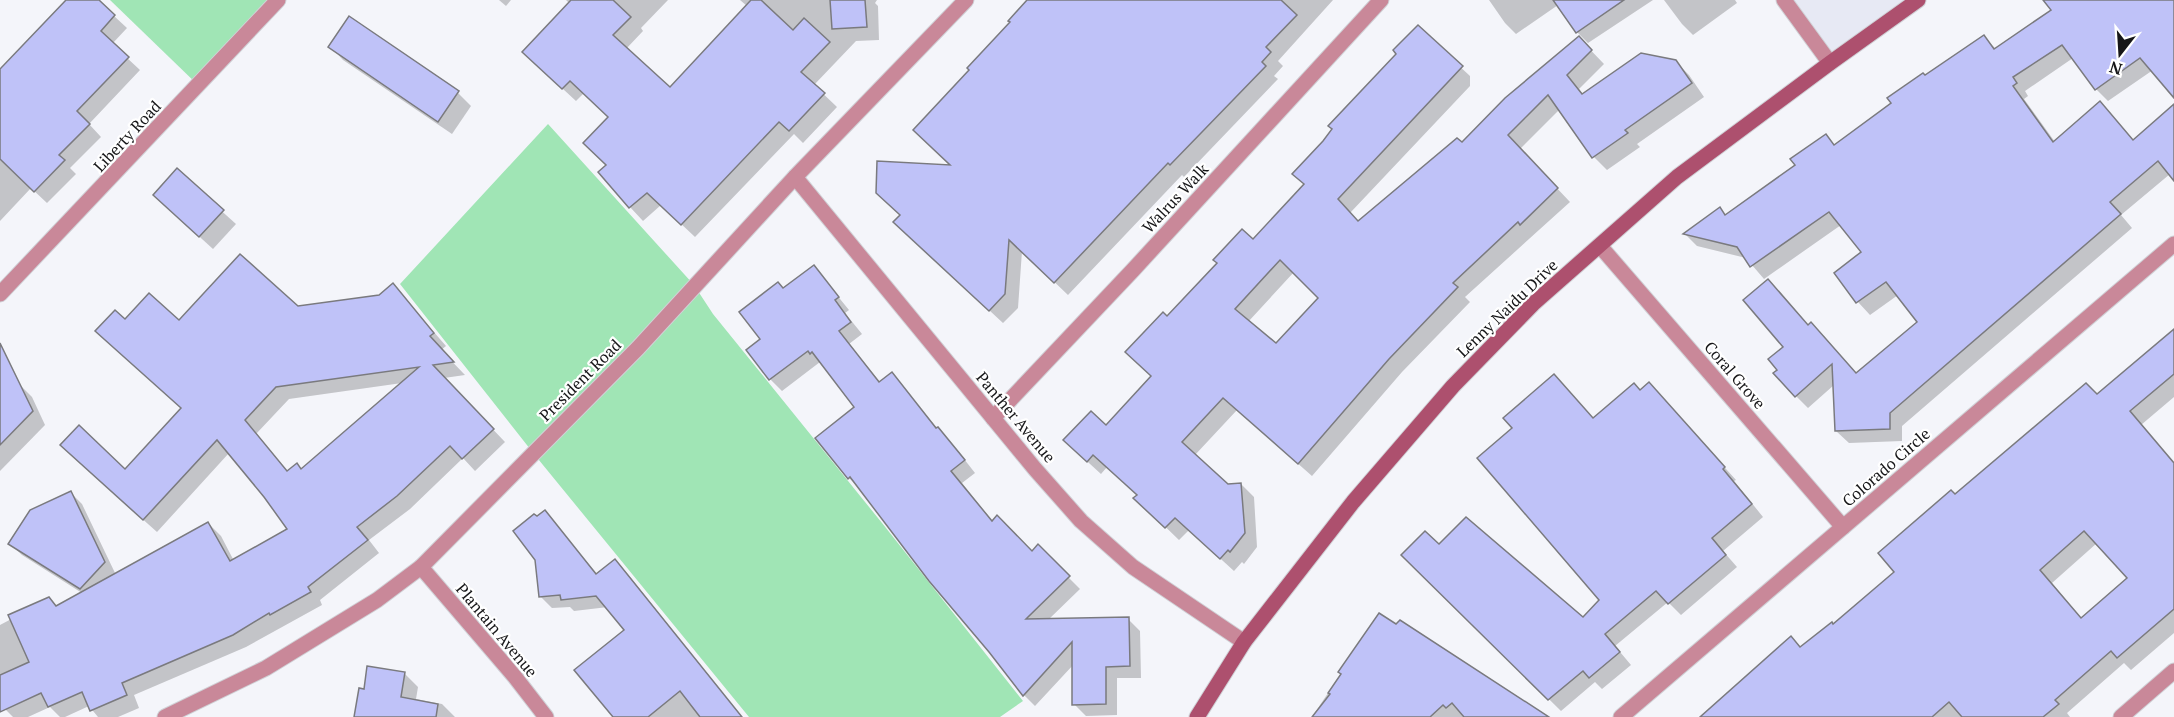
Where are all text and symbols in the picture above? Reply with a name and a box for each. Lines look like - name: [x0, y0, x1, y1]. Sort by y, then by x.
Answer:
- north arrow: [2090, 24, 2150, 84]
- text: N: [2107, 56, 2125, 81]
- street label: Liberty Road: [88, 95, 166, 176]
- street label: Walrus Walk: [1137, 158, 1214, 238]
- street label: Lenny Naidu Drive: [1452, 254, 1562, 362]
- street label: President Road: [534, 334, 626, 426]
- street label: Coral Grove: [1699, 336, 1771, 414]
- street label: Panther Avenue: [971, 367, 1061, 467]
- street label: Colorado Circle: [1837, 423, 1935, 511]
- street label: Plantain Avenue: [451, 578, 543, 682]

